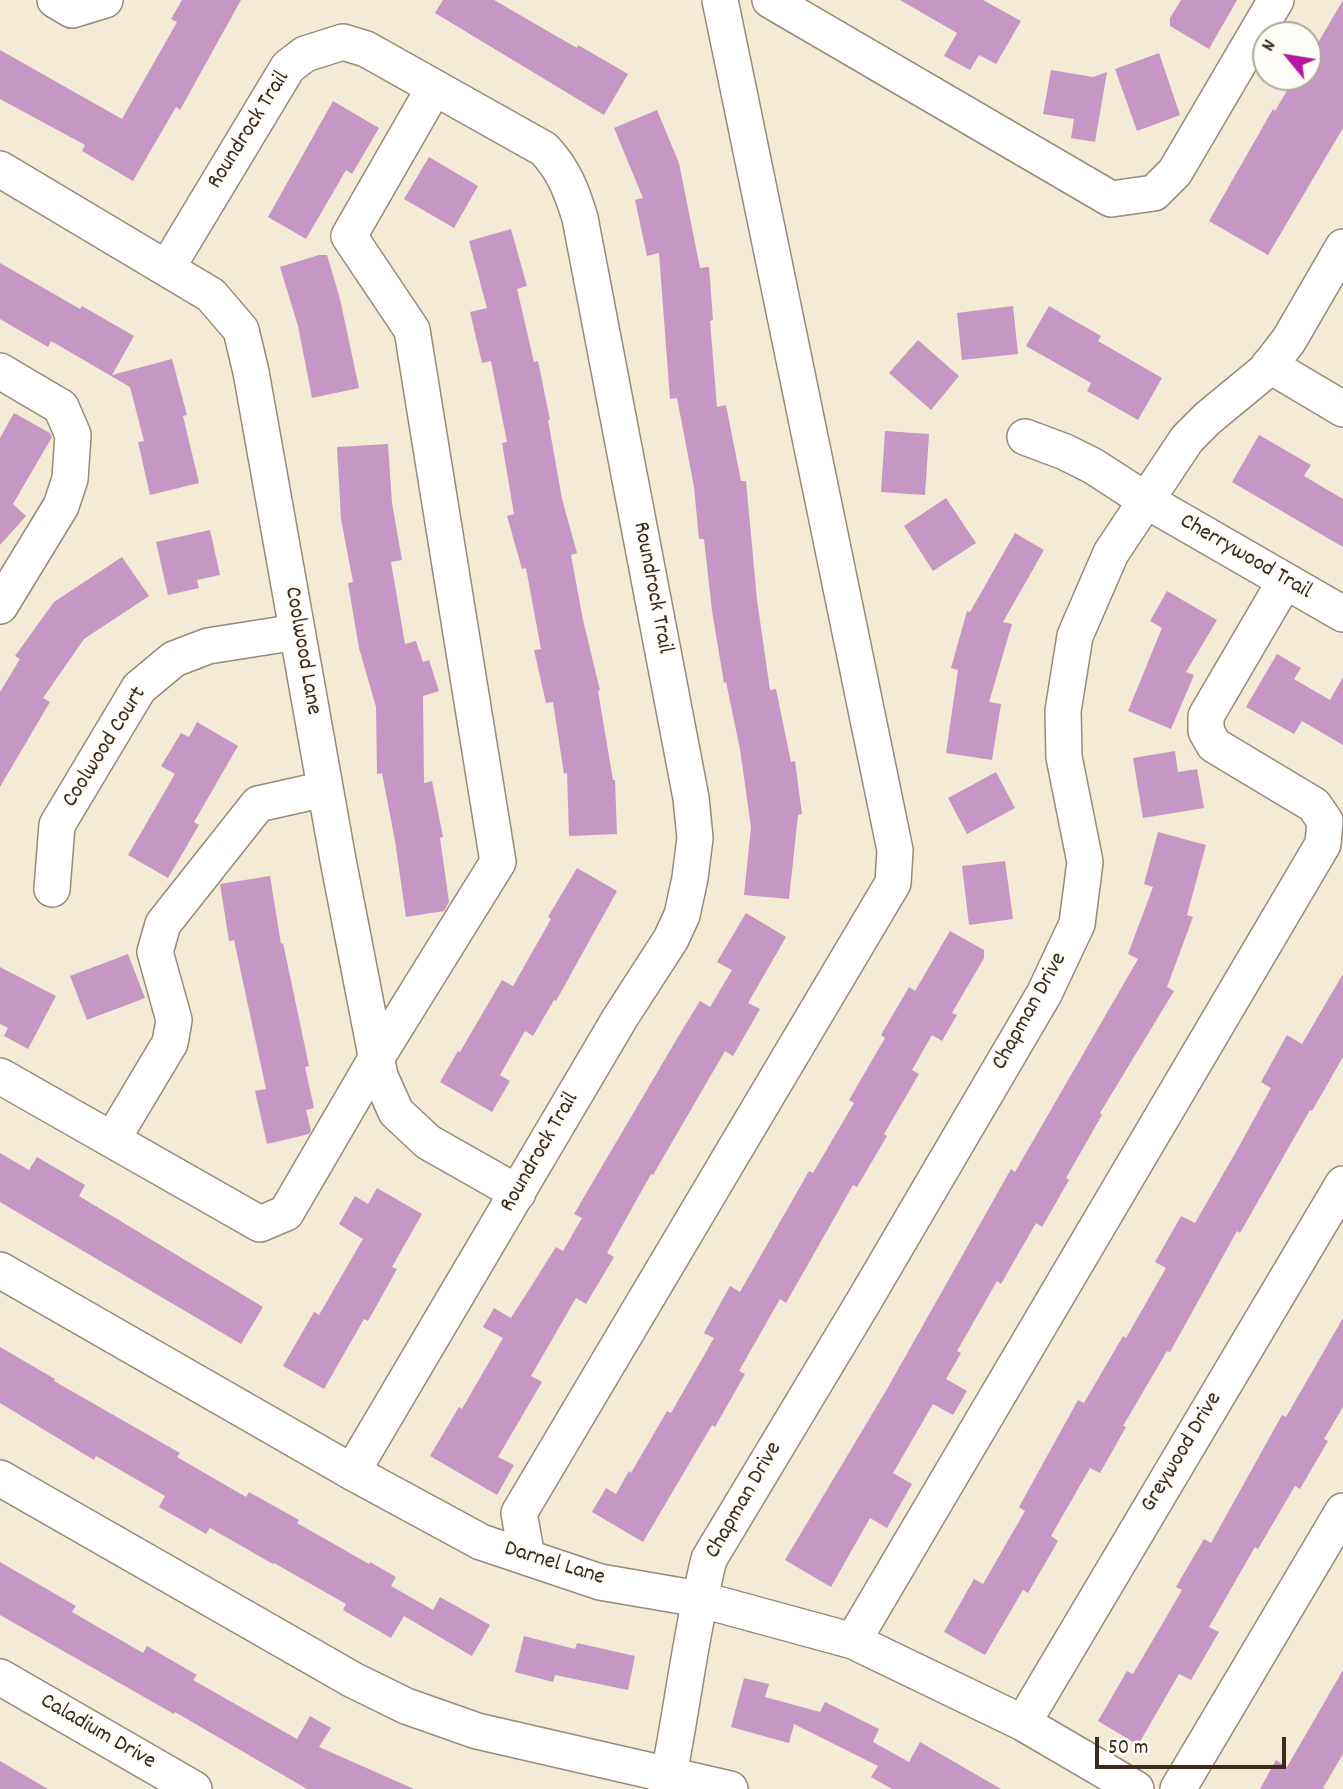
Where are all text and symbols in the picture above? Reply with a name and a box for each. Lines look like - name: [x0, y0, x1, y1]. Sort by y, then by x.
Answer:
- north arrow: [1252, 21, 1322, 91]
- text: N: [1256, 35, 1284, 57]
- street label: Roundrock Trail: [203, 67, 297, 195]
- street label: Cherrywood Trail: [1174, 509, 1316, 607]
- street label: Roundrock Trail: [625, 520, 677, 656]
- street label: Coolwood Lane: [276, 585, 326, 717]
- street label: Coolwood Court: [58, 683, 154, 813]
- street label: Chapman Drive: [987, 948, 1075, 1076]
- street label: Roundrock Trail: [496, 1088, 586, 1218]
- street label: Greywood Drive: [1136, 1388, 1230, 1518]
- street label: Chapman Drive: [701, 1438, 789, 1564]
- street label: Darnel Lane: [500, 1537, 608, 1593]
- street label: Caladium Drive: [34, 1689, 160, 1777]
- scale bar: [1098, 1722, 1289, 1766]
- text: 50 m: [1108, 1734, 1148, 1764]

